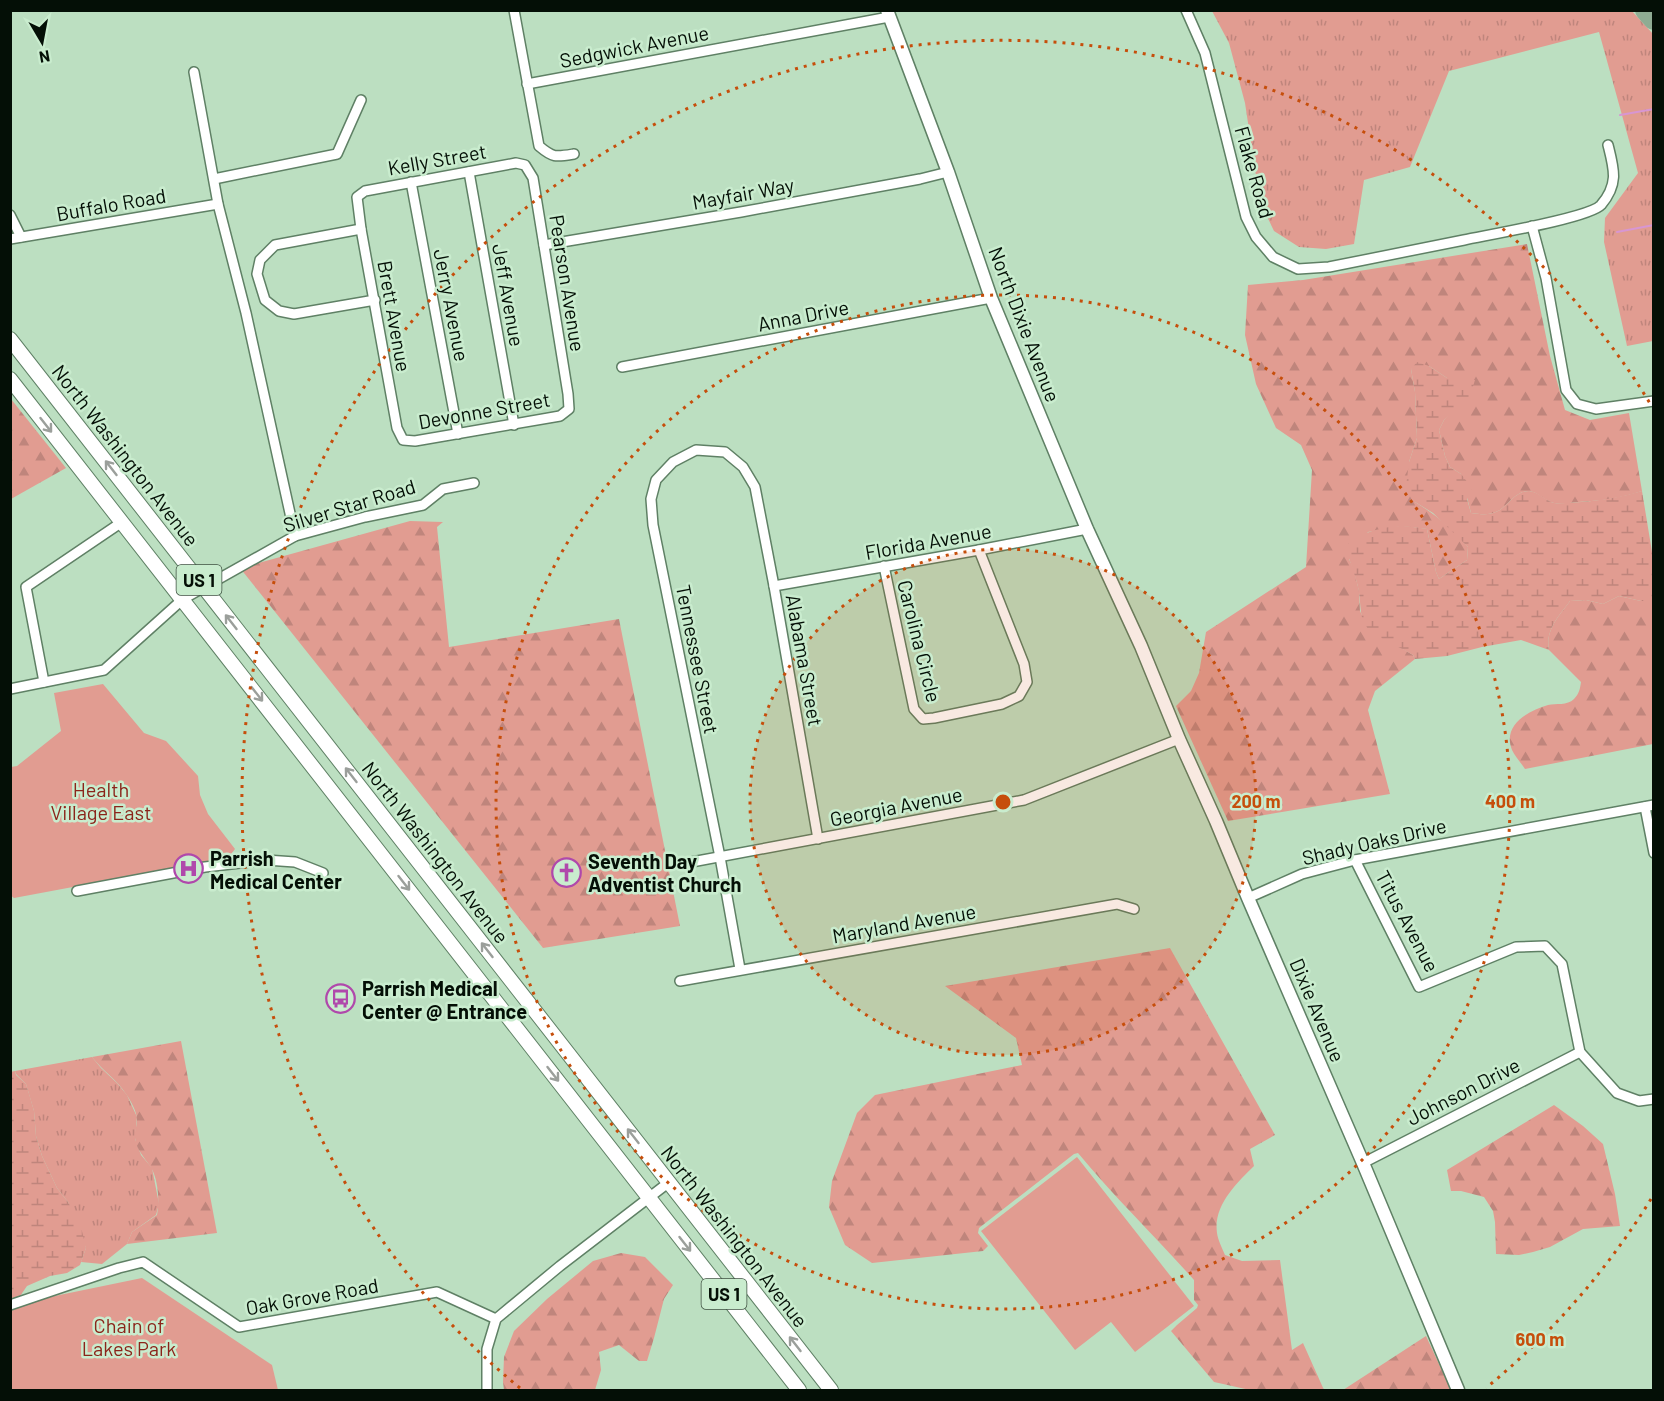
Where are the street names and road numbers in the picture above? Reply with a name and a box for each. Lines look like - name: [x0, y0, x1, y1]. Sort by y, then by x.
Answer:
- street label: Sedgwick Avenue: [557, 20, 711, 72]
- street label: Flake Road: [1230, 123, 1280, 221]
- street label: Kelly Street: [386, 139, 488, 179]
- street label: Mayfair Way: [690, 172, 796, 214]
- street label: Buffalo Road: [54, 183, 168, 225]
- street label: Pearson Avenue: [545, 213, 591, 353]
- street label: Jeff Avenue: [488, 242, 530, 348]
- street label: North Dixie Avenue: [984, 243, 1066, 405]
- street label: Jerry Avenue: [429, 247, 475, 363]
- street label: Brett Avenue: [373, 259, 417, 373]
- street label: Anna Drive: [755, 294, 851, 336]
- street label: North Washington Avenue: [48, 359, 204, 551]
- street label: Devonne Street: [416, 387, 552, 433]
- street label: Silver Star Road: [280, 473, 418, 537]
- street label: Florida Avenue: [863, 518, 993, 564]
- road number: US 1: [176, 565, 222, 595]
- street label: Carolina Circle: [893, 577, 947, 705]
- street label: Tennessee Street: [672, 582, 724, 736]
- street label: Alabama Street: [782, 592, 828, 728]
- street label: North Washington Avenue: [358, 756, 514, 948]
- street label: Georgia Avenue: [828, 781, 964, 831]
- street label: Shady Oaks Drive: [1299, 813, 1449, 869]
- street label: Titus Avenue: [1371, 866, 1445, 976]
- street label: Maryland Avenue: [830, 899, 978, 947]
- street label: Dixie Avenue: [1285, 955, 1351, 1065]
- street label: Johnson Drive: [1402, 1052, 1524, 1130]
- street label: North Washington Avenue: [657, 1140, 813, 1332]
- street label: Oak Grove Road: [244, 1273, 380, 1319]
- road number: US 1: [702, 1279, 746, 1309]

